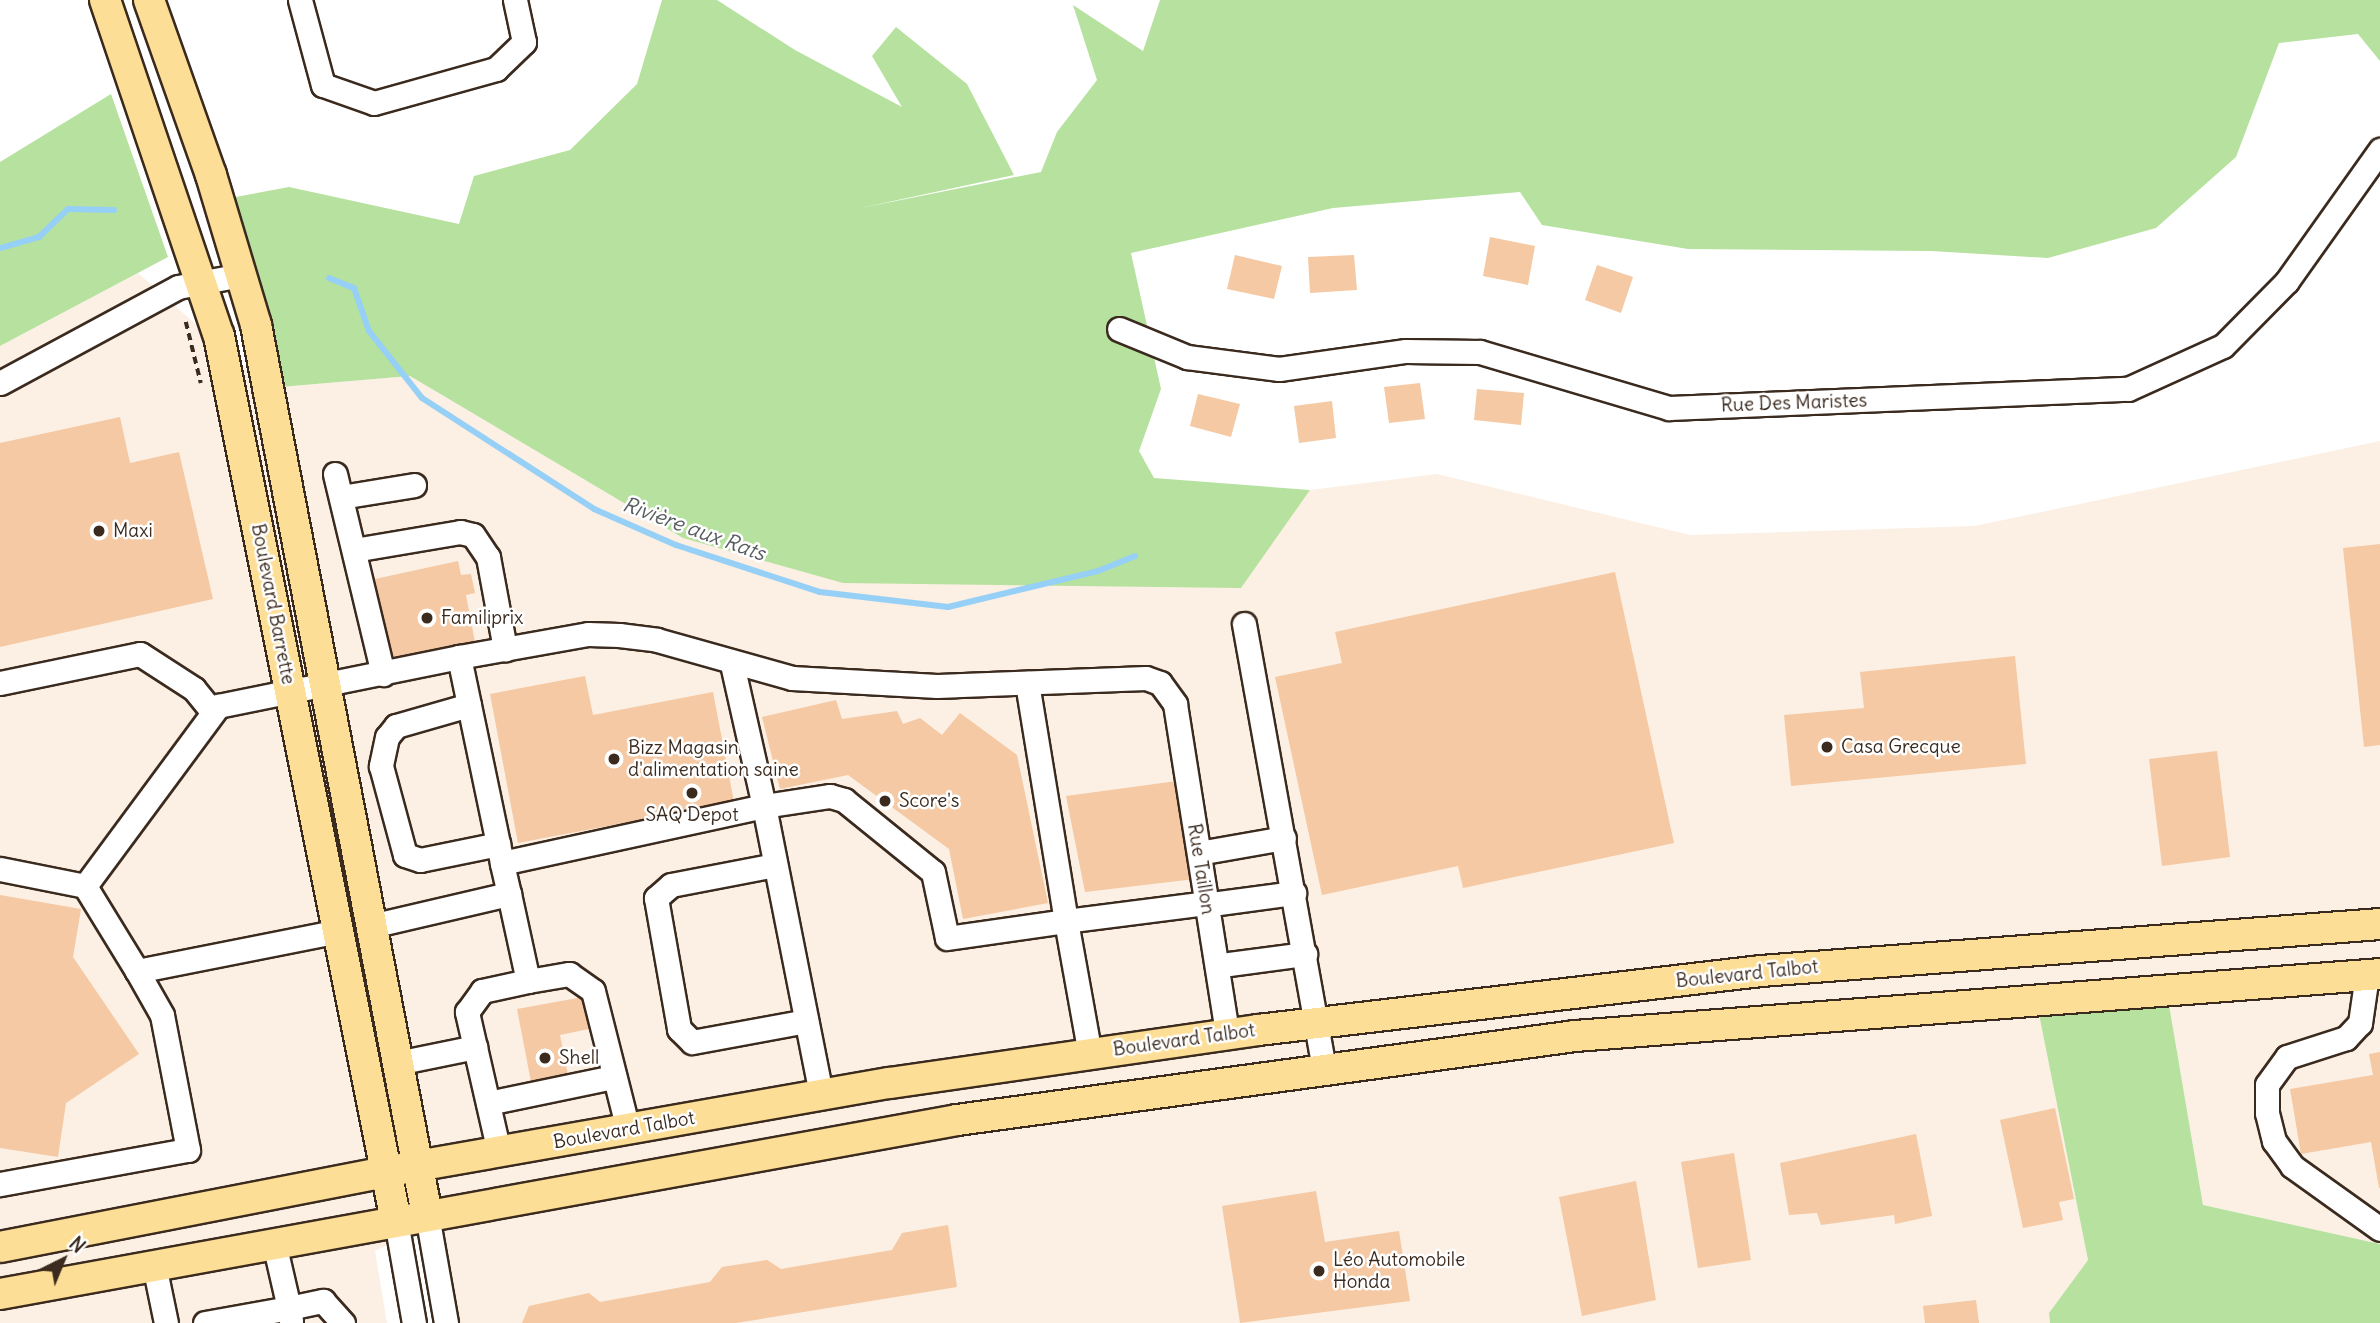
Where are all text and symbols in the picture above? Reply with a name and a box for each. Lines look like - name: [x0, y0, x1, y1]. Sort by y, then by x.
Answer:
- street label: Rue Des Maristes: [1720, 389, 1868, 417]
- water label: Rivière aux Rats: [619, 492, 769, 566]
- place label: Maxi: [113, 520, 153, 542]
- street label: Boulevard Barrette: [246, 522, 300, 686]
- marker: Maxi: [91, 523, 107, 539]
- place label: Familiprix: [441, 607, 523, 629]
- marker: Familiprix: [419, 610, 435, 626]
- place label: Casa Grecque: [1841, 736, 1961, 758]
- place label: Bizz Magasin d'alimentation saine: [628, 737, 799, 781]
- marker: Casa Grecque: [1819, 739, 1835, 755]
- marker: Bizz Magasin d'alimentation saine: [606, 751, 622, 767]
- marker: SAQ Depot: [684, 785, 700, 801]
- place label: Score's: [899, 790, 959, 812]
- marker: Score's: [877, 793, 893, 809]
- place label: SAQ Depot: [645, 804, 739, 826]
- street label: Rue Taillon: [1183, 822, 1219, 916]
- street label: Boulevard Talbot: [1675, 955, 1819, 993]
- street label: Boulevard Talbot: [1112, 1019, 1256, 1061]
- place label: Shell: [559, 1047, 599, 1069]
- marker: Shell: [537, 1050, 553, 1066]
- street label: Boulevard Talbot: [552, 1106, 696, 1154]
- north arrow: [28, 1225, 98, 1295]
- text: N: [64, 1231, 90, 1258]
- place label: Léo Automobile Honda: [1333, 1249, 1465, 1293]
- marker: Léo Automobile Honda: [1311, 1263, 1327, 1279]

